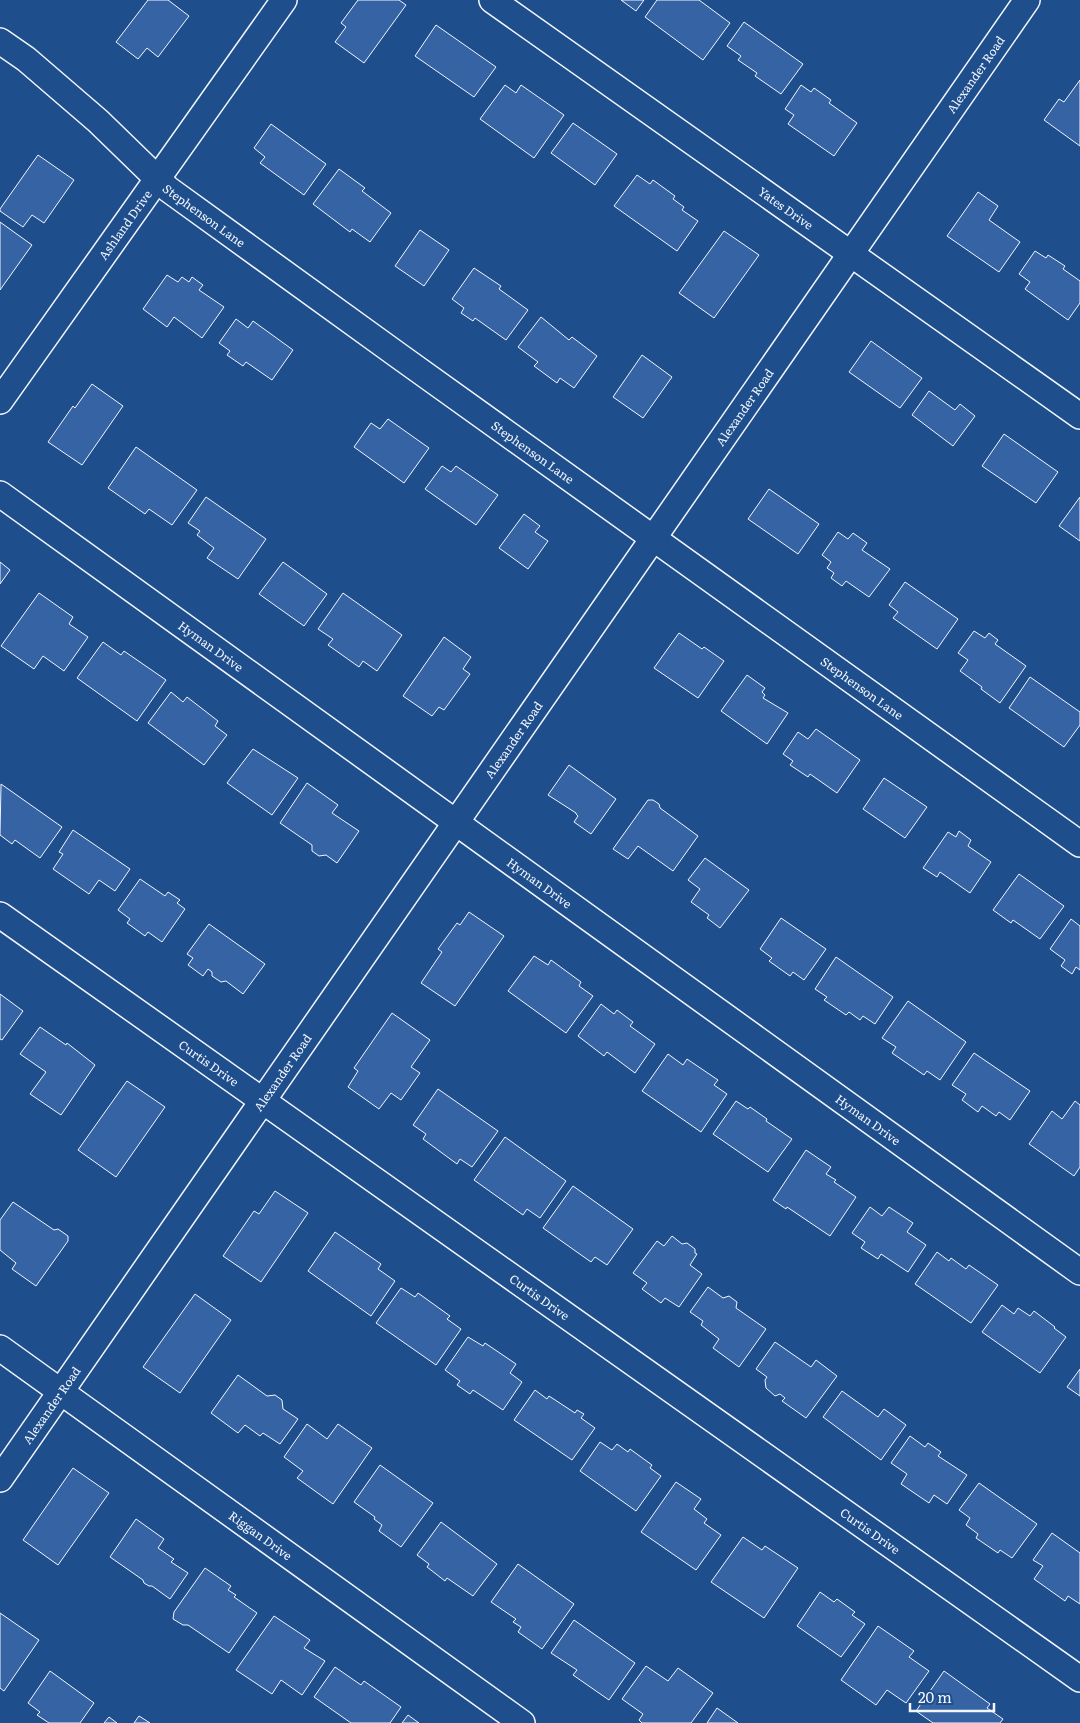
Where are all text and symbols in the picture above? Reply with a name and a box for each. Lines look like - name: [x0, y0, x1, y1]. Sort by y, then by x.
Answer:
- street label: Alexander Road: [942, 32, 1009, 117]
- street label: Stephenson Lane: [159, 180, 249, 251]
- street label: Yates Drive: [755, 182, 817, 234]
- street label: Ashland Drive: [94, 186, 156, 263]
- street label: Alexander Road: [711, 364, 778, 449]
- street label: Stephenson Lane: [488, 416, 578, 488]
- street label: Hyman Drive: [175, 616, 247, 676]
- street label: Stephenson Lane: [817, 652, 907, 724]
- street label: Alexander Road: [480, 697, 547, 782]
- street label: Hyman Drive: [503, 853, 576, 912]
- street label: Alexander Road: [249, 1030, 316, 1115]
- street label: Curtis Drive: [175, 1035, 243, 1090]
- street label: Hyman Drive: [832, 1090, 904, 1149]
- street label: Curtis Drive: [506, 1269, 573, 1324]
- street label: Alexander Road: [18, 1362, 85, 1447]
- street label: Curtis Drive: [837, 1503, 904, 1558]
- street label: Riggan Drive: [225, 1506, 296, 1564]
- scale bar: [910, 1680, 994, 1712]
- text: 20 m: [918, 1685, 952, 1708]

